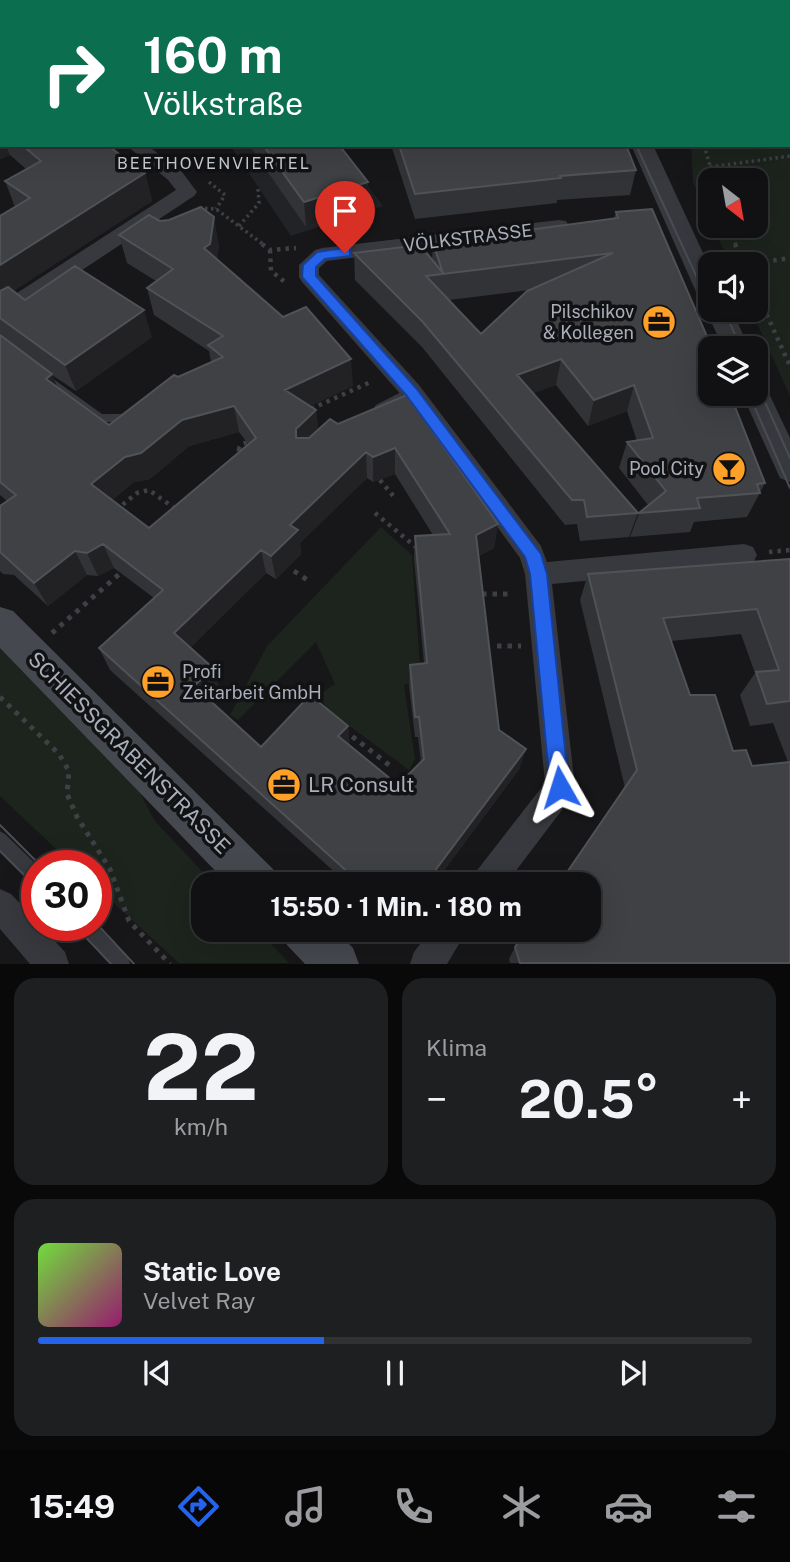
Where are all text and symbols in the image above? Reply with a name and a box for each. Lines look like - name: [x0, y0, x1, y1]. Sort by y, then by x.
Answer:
- text: 160 m: [143, 26, 283, 84]
- icon: right: [28, 28, 119, 119]
- text: Völkstraße: [143, 85, 303, 122]
- district label: BEETHOVENVIERTEL: [117, 154, 311, 173]
- north arrow: [698, 168, 768, 238]
- map controls: [698, 168, 768, 406]
- pin: [315, 181, 375, 253]
- icon: arrive: [326, 192, 364, 230]
- street label: VÖLKSTRASSE: [402, 218, 534, 256]
- button: sound: [698, 252, 768, 322]
- place label: Pilschikov & Kollegen: [543, 301, 634, 343]
- office icon: Pilschikov & Kollegen: [640, 303, 678, 341]
- button: layers: [698, 336, 768, 406]
- bar icon: Pool City: [710, 450, 748, 488]
- place label: Pool City: [629, 458, 704, 479]
- street label: SCHIESSGRABENSTRASSE: [23, 646, 236, 859]
- place label: Profi Zeitarbeit GmbH: [182, 661, 322, 703]
- office icon: Profi Zeitarbeit GmbH: [139, 663, 177, 701]
- position arrow: [523, 750, 597, 824]
- office icon: LR Consult: [265, 766, 303, 804]
- place label: LR Consult: [308, 772, 414, 797]
- speed limit sign: 30: [21, 850, 112, 941]
- text: 15:50 · 1 Min. · 180 m: [270, 891, 522, 922]
- text: 22: [143, 1014, 259, 1120]
- text: Klima: [426, 1034, 487, 1061]
- text: 20.5°: [519, 1069, 659, 1130]
- text: −: [426, 1077, 447, 1122]
- text: +: [731, 1077, 752, 1122]
- text: km/h: [174, 1113, 228, 1140]
- text: Static Love: [143, 1256, 281, 1287]
- text: Velvet Ray: [143, 1287, 255, 1314]
- icon: previous: [138, 1354, 176, 1392]
- icon: pause: [376, 1354, 414, 1392]
- icon: next: [614, 1354, 652, 1392]
- icon: directions: [174, 1482, 223, 1531]
- icon: music: [281, 1482, 330, 1531]
- icon: phone: [389, 1482, 438, 1531]
- icon: climate: [497, 1482, 546, 1531]
- icon: car: [604, 1482, 653, 1531]
- icon: filters: [712, 1482, 761, 1531]
- text: 15:49: [29, 1488, 115, 1525]

